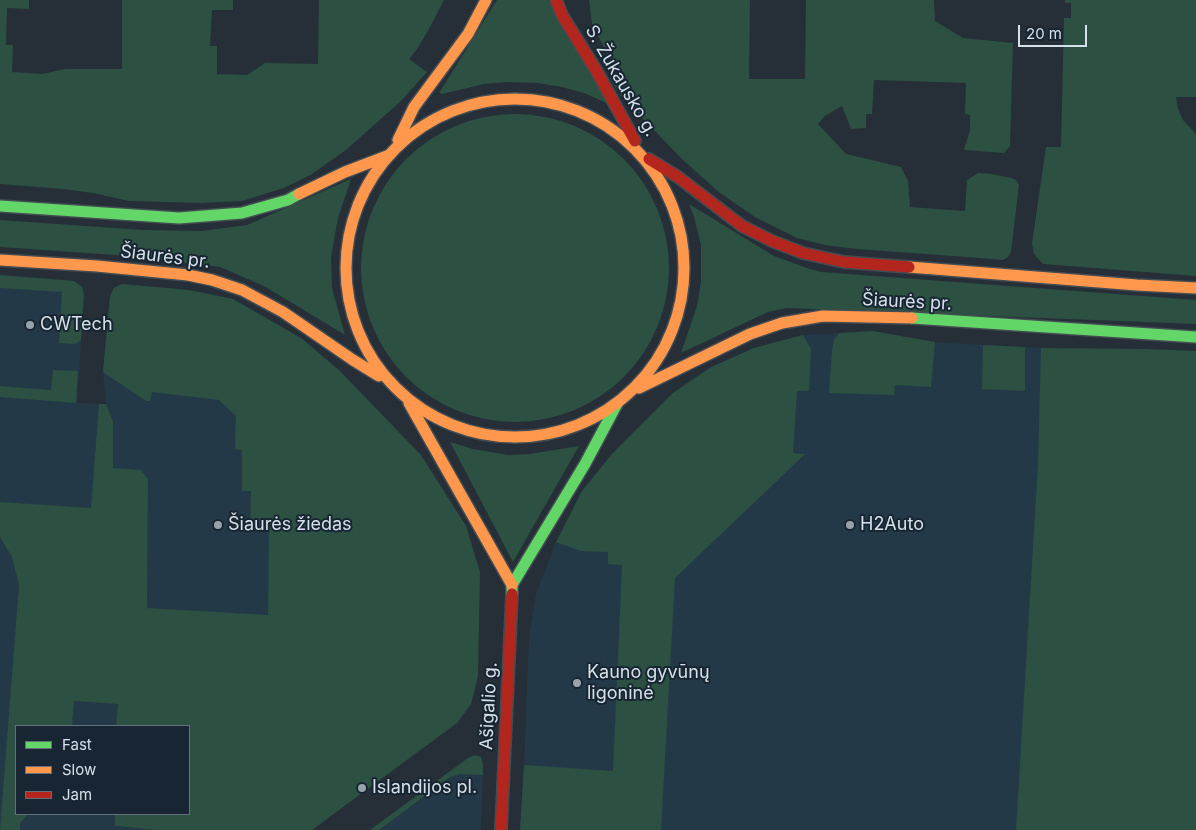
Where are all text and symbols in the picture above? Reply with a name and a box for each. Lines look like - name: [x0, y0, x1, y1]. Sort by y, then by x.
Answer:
- scale bar: [1021, 15, 1090, 47]
- street label: S. Žukausko g.: [580, 21, 662, 141]
- text: 20 m: [1026, 24, 1062, 43]
- street label: Šiaurės pr.: [119, 241, 211, 273]
- street label: Šiaurės pr.: [861, 289, 953, 315]
- place label: CWTech: [40, 314, 113, 336]
- marker: CWTech: [24, 319, 36, 331]
- place label: Šiaurės žiedas: [228, 514, 352, 536]
- place label: H2Auto: [860, 514, 924, 536]
- marker: Šiaurės žiedas: [212, 519, 224, 531]
- marker: H2Auto: [844, 519, 856, 531]
- street label: Ašigalio g.: [476, 661, 502, 751]
- place label: Kauno gyvūnų ligoninė: [587, 662, 710, 704]
- marker: Kauno gyvūnų ligoninė: [571, 677, 583, 689]
- legend: [15, 725, 190, 815]
- text: Fast: [62, 735, 92, 754]
- text: Slow: [62, 760, 96, 779]
- place label: Islandijos pl.: [372, 777, 477, 799]
- marker: Islandijos pl.: [356, 782, 368, 794]
- text: Jam: [62, 785, 92, 804]

